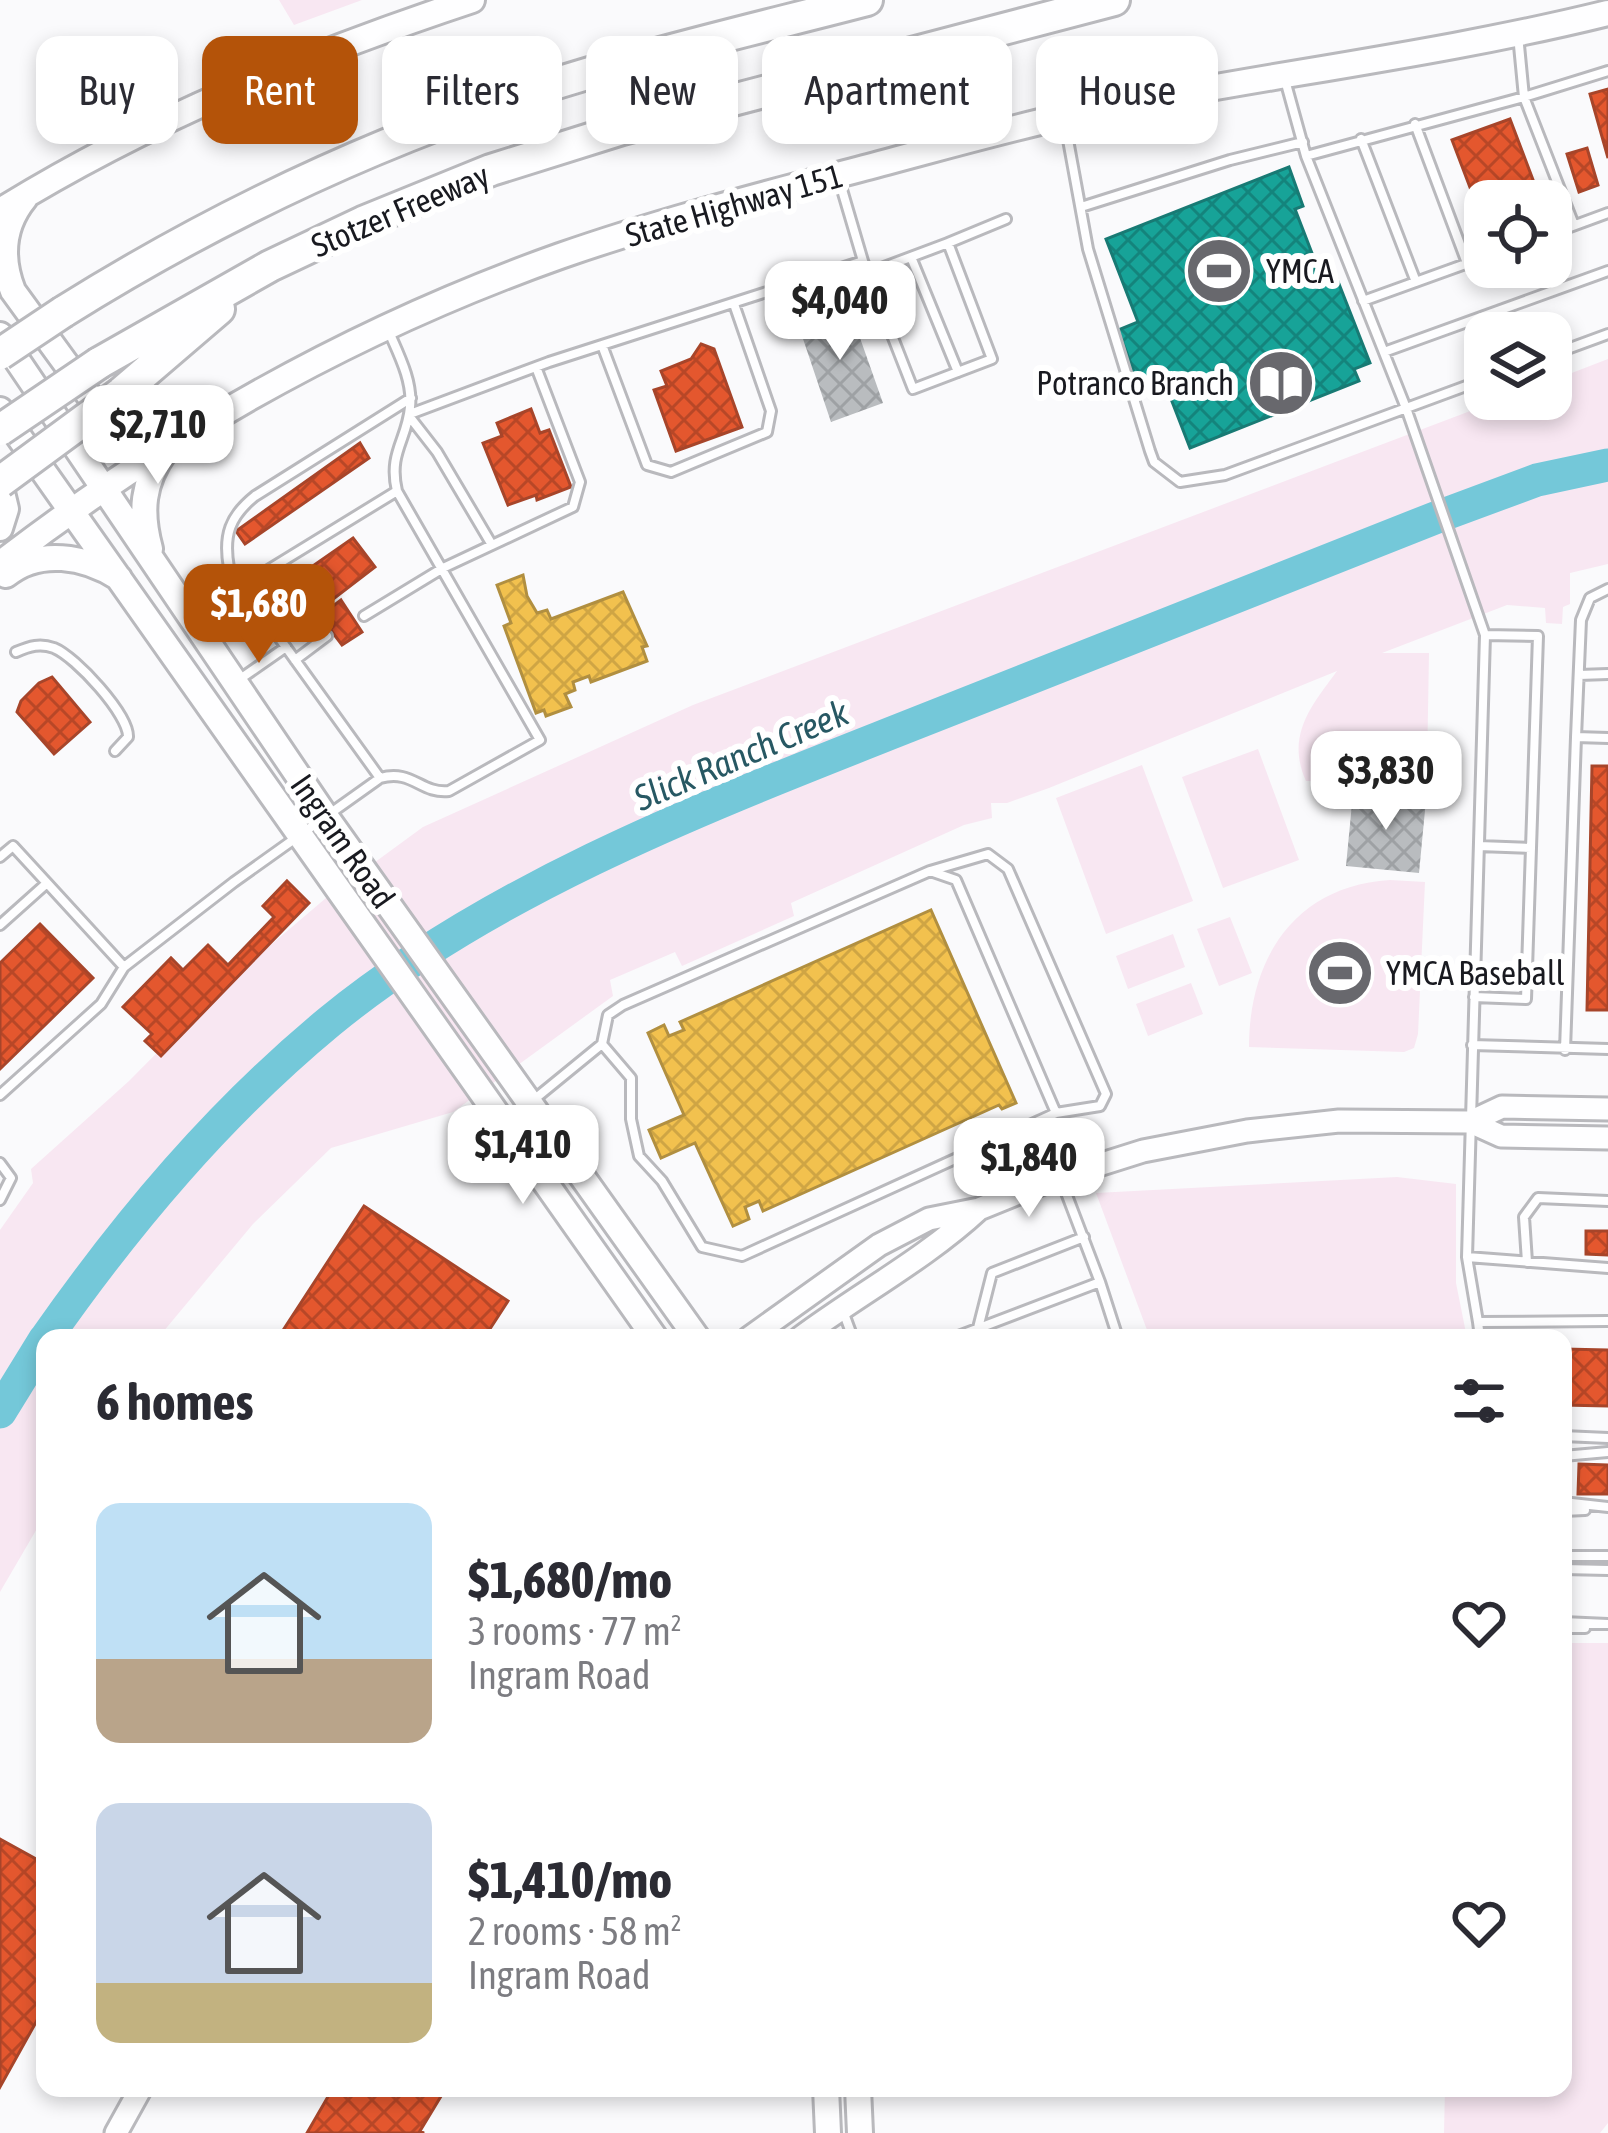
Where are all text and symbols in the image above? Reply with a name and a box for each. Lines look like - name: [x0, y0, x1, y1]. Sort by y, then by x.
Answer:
- chip: Buy: [36, 36, 178, 144]
- chip: Rent: [202, 36, 358, 144]
- chip: Filters: [382, 36, 562, 144]
- chip: New: [586, 36, 738, 144]
- chip: Apartment: [762, 36, 1012, 144]
- chip: House: [1036, 36, 1218, 144]
- street label: Stotzer Freeway: [306, 156, 494, 264]
- street label: State Highway 151: [621, 156, 847, 254]
- map controls: [1464, 180, 1572, 420]
- button: locate: [1464, 180, 1572, 288]
- sports icon: YMCA: [1184, 236, 1254, 306]
- place label: YMCA: [1266, 252, 1335, 290]
- pin: $4,040: [742, 261, 938, 363]
- text: $4,040: [792, 278, 888, 322]
- button: layers: [1464, 312, 1572, 420]
- library icon: Potranco Branch: [1246, 348, 1316, 418]
- place label: Potranco Branch: [1036, 364, 1234, 402]
- pin: $2,710: [60, 385, 256, 487]
- text: $2,710: [110, 402, 206, 446]
- pin: $1,680: [161, 564, 357, 666]
- text: $1,680: [211, 581, 307, 625]
- water label: Slick Ranch Creek: [627, 691, 855, 819]
- pin: $3,830: [1288, 731, 1484, 833]
- text: $3,830: [1338, 748, 1434, 792]
- street label: Ingram Road: [283, 767, 403, 915]
- sports icon: YMCA Baseball: [1305, 938, 1375, 1008]
- place label: YMCA Baseball: [1386, 954, 1565, 992]
- pin: $1,410: [425, 1105, 621, 1207]
- pin: $1,840: [931, 1118, 1127, 1220]
- text: $1,410: [475, 1122, 571, 1166]
- text: $1,840: [981, 1135, 1077, 1179]
- icon: filters: [1446, 1368, 1512, 1434]
- text: 6 homes: [96, 1372, 254, 1431]
- text: $1,680/mo: [468, 1550, 672, 1609]
- icon: home: [192, 1551, 336, 1695]
- icon: heart: [1446, 1590, 1512, 1656]
- text: 3 rooms · 77 m²: [468, 1609, 682, 1653]
- text: Ingram Road: [468, 1653, 650, 1697]
- text: $1,410/mo: [468, 1850, 672, 1909]
- icon: home: [192, 1851, 336, 1995]
- icon: heart: [1446, 1890, 1512, 1956]
- text: 2 rooms · 58 m²: [468, 1909, 682, 1953]
- text: Ingram Road: [468, 1953, 650, 1997]

